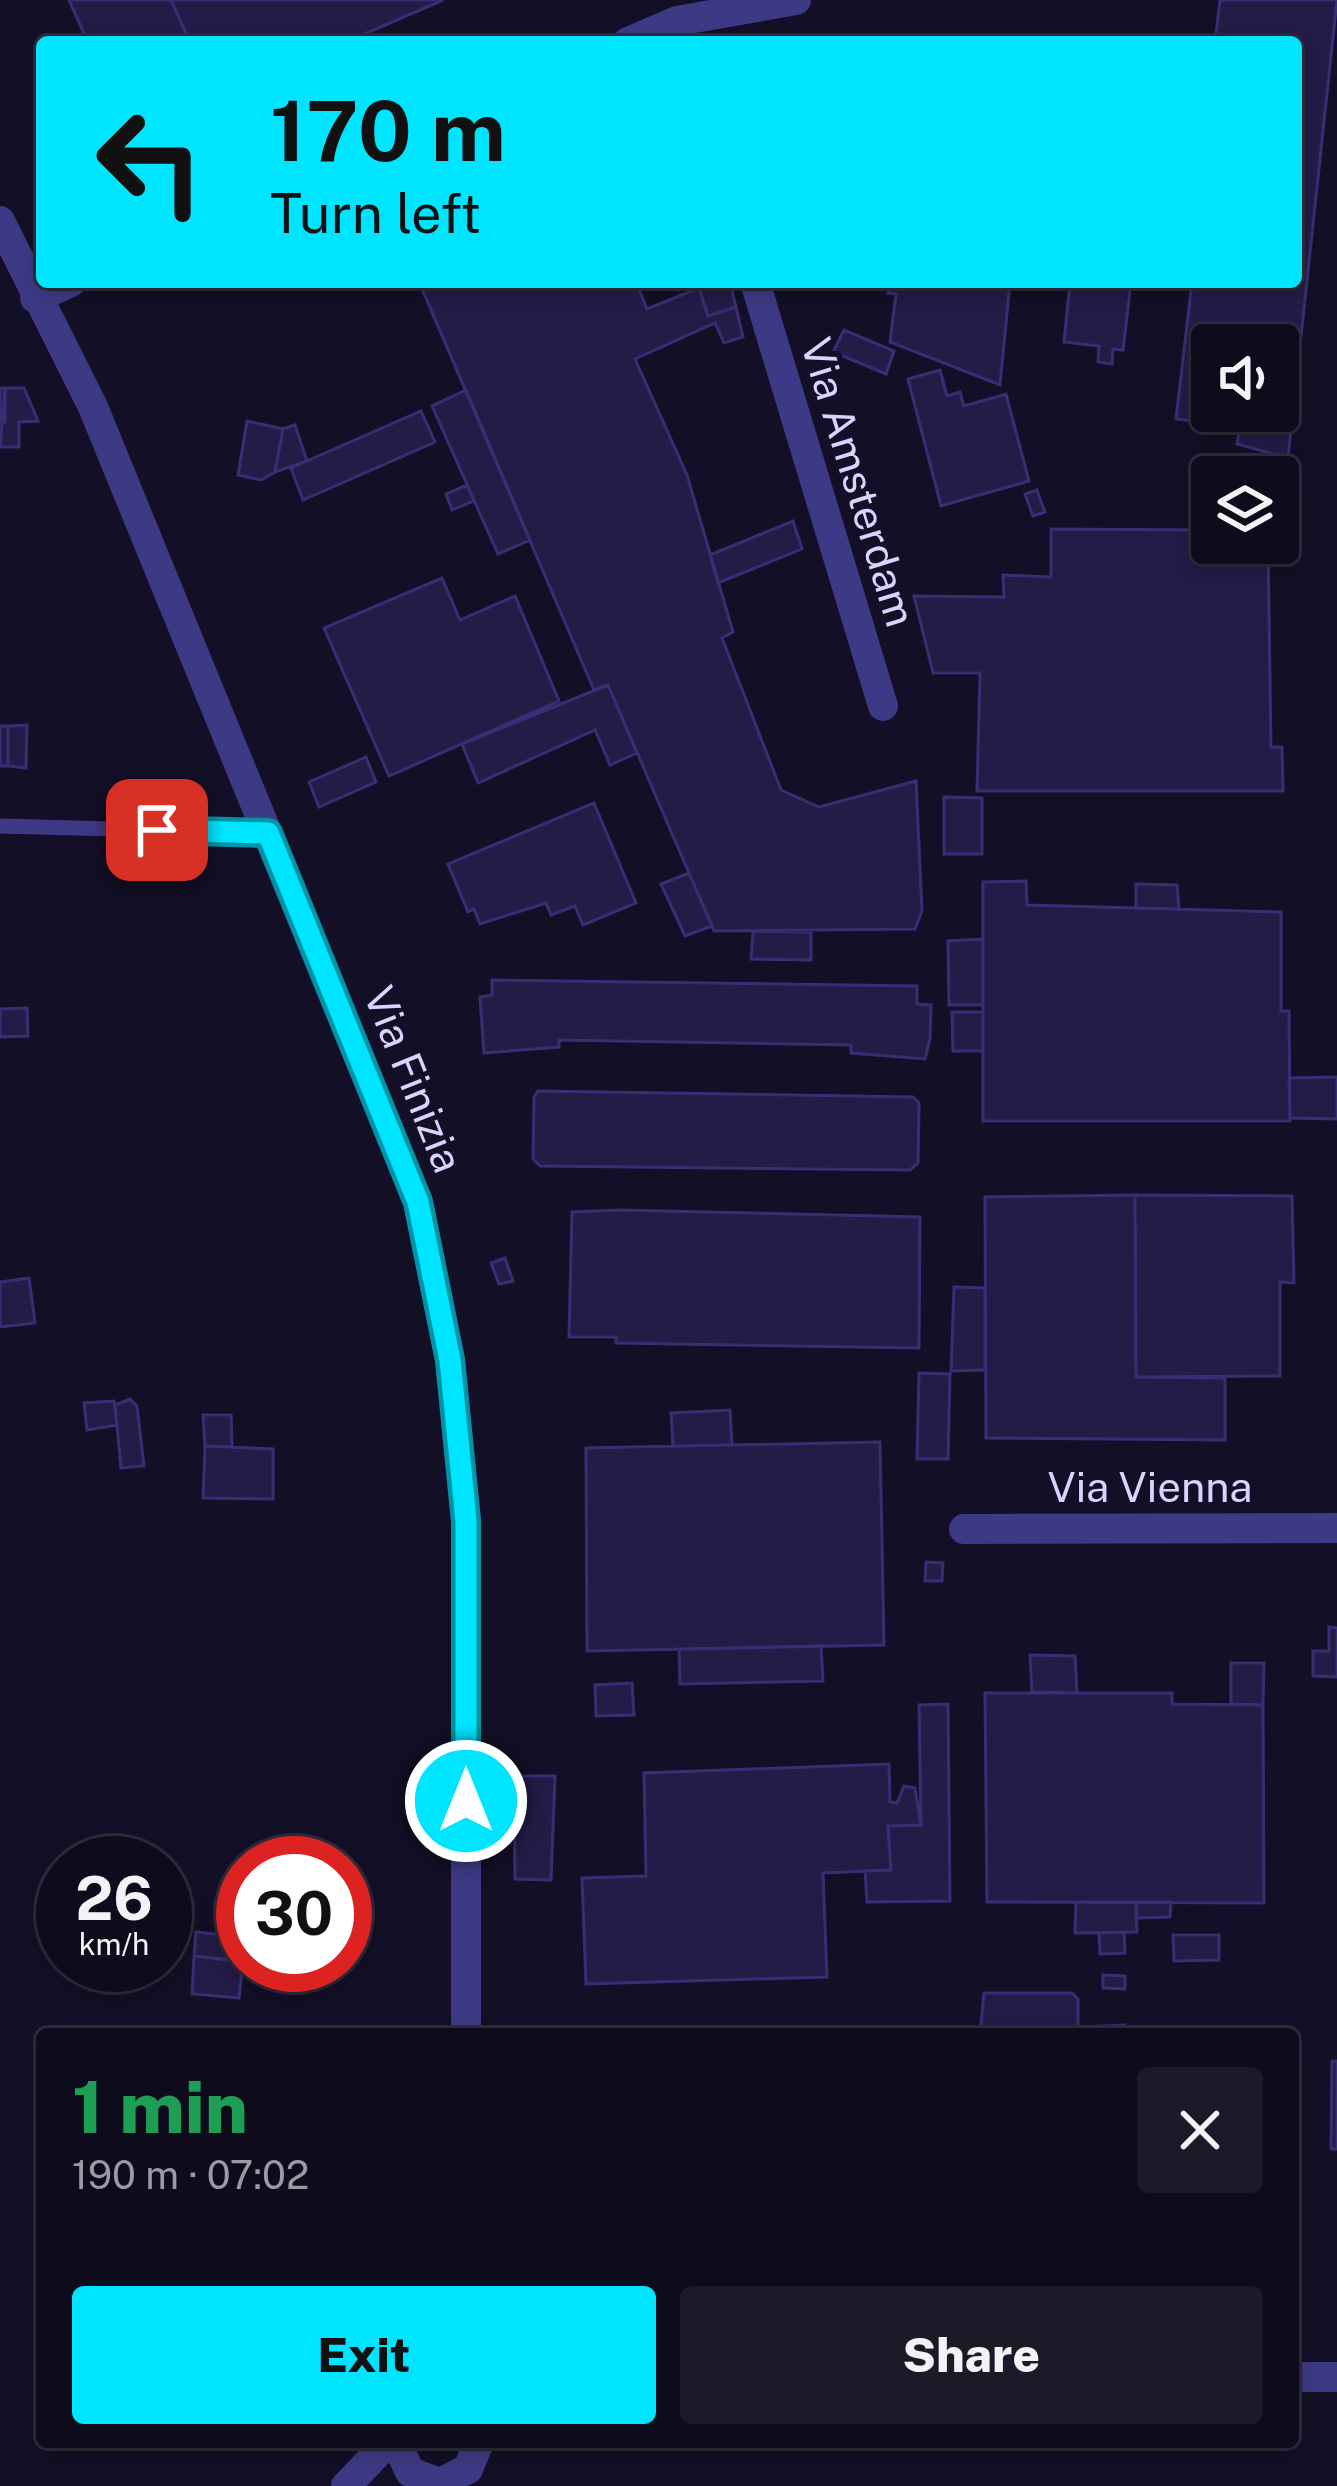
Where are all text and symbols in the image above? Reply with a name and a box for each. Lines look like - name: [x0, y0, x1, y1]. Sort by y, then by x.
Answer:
- text: 170 m: [270, 81, 506, 180]
- icon: left: [72, 84, 228, 240]
- text: Turn left: [270, 182, 481, 245]
- map controls: [1191, 324, 1299, 564]
- button: sound: [1191, 324, 1299, 432]
- street label: Via Amsterdam: [792, 332, 926, 632]
- button: layers: [1191, 456, 1299, 564]
- pin: [106, 779, 208, 881]
- icon: arrive: [124, 797, 190, 863]
- street label: Via Finizia: [355, 979, 473, 1179]
- street label: Via Vienna: [1047, 1462, 1253, 1511]
- position arrow: [403, 1738, 529, 1864]
- speed limit sign: 30: [216, 1836, 372, 1992]
- text: 26: [75, 1863, 153, 1934]
- text: km/h: [79, 1926, 149, 1962]
- text: 1 min: [72, 2065, 248, 2149]
- button: close: [1137, 2067, 1263, 2193]
- text: 190 m · 07:02: [72, 2152, 309, 2198]
- button: Exit: [72, 2286, 656, 2424]
- button: Share: [680, 2286, 1263, 2424]

